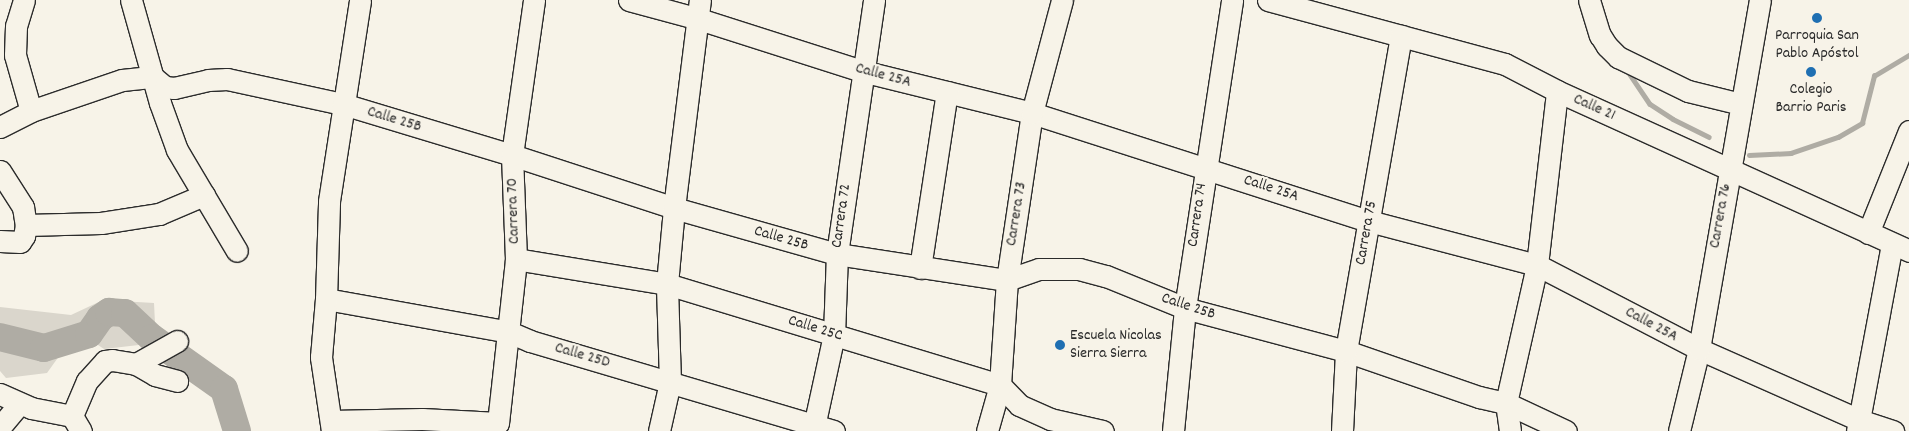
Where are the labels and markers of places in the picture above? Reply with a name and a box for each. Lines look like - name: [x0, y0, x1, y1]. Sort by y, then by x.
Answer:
- marker: Parroquia San Pablo Apóstol: [1811, 12, 1823, 24]
- place label: Parroquia San Pablo Apóstol: [1775, 26, 1859, 64]
- marker: Colegio Barrio Paris: [1805, 66, 1817, 78]
- place label: Colegio Barrio Paris: [1775, 80, 1847, 118]
- place label: Escuela Nicolas Sierra Sierra: [1070, 326, 1162, 364]
- marker: Escuela Nicolas Sierra Sierra: [1054, 339, 1066, 351]

